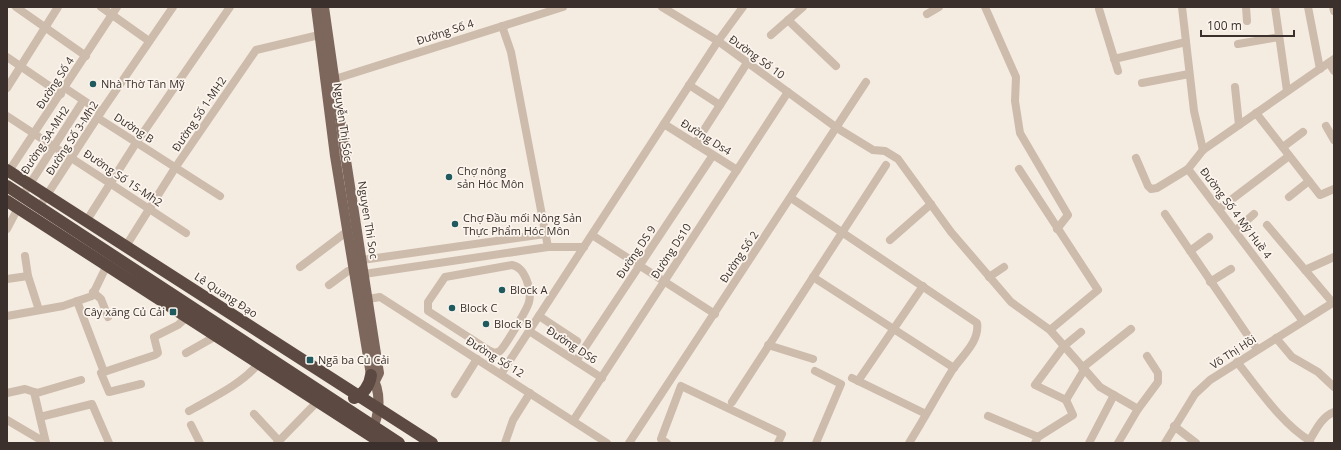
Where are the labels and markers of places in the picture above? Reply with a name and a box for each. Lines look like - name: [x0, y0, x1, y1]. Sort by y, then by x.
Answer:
- place label: Nhà Thờ Tân Mỹ: [101, 76, 185, 91]
- marker: Nhà Thờ Tân Mỹ: [88, 79, 98, 89]
- place label: Chợ nông sản Hóc Môn: [457, 163, 524, 191]
- marker: Chợ nông sản Hóc Môn: [444, 172, 454, 182]
- place label: Chợ Đầu mối Nông Sản Thực Phẩm Hóc Môn: [463, 210, 582, 238]
- marker: Chợ Đầu mối Nông Sản Thực Phẩm Hóc Môn: [450, 219, 460, 229]
- place label: Block A: [510, 282, 547, 297]
- marker: Block A: [497, 285, 507, 295]
- place label: Block C: [460, 300, 497, 315]
- marker: Block C: [447, 303, 457, 313]
- place label: Cây xăng Củ Cải: [84, 304, 165, 319]
- marker: Cây xăng Củ Cải: [168, 307, 178, 317]
- place label: Block B: [494, 316, 532, 331]
- marker: Block B: [481, 319, 491, 329]
- place label: Ngã ba Củ Cải: [318, 352, 389, 367]
- marker: Ngã ba Củ Cải: [305, 355, 315, 365]

